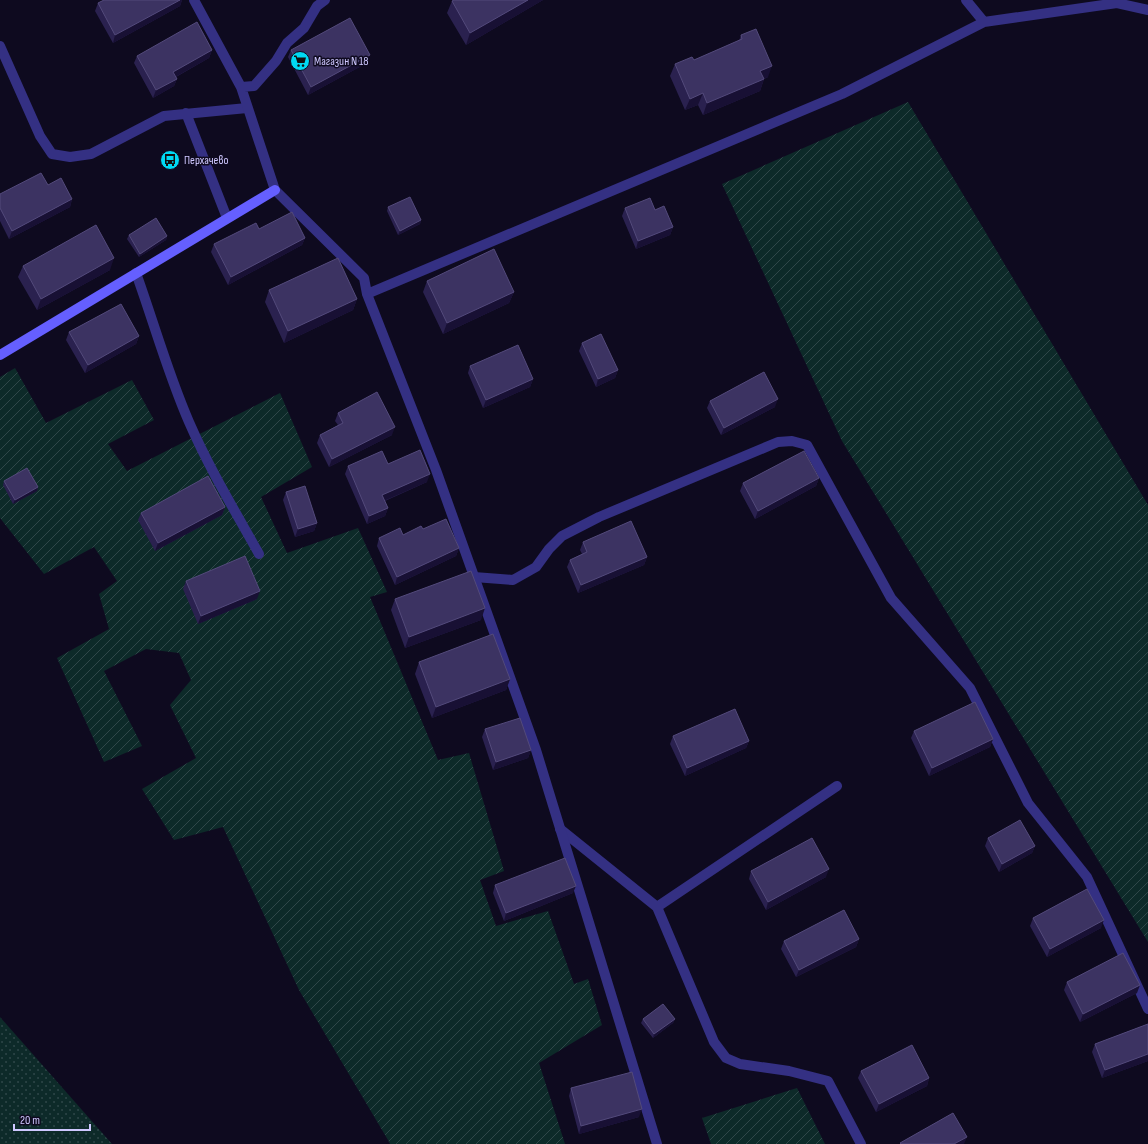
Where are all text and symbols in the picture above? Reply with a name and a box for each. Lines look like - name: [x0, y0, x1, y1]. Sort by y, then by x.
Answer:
- supermarket icon: Магазин N 18: [289, 50, 311, 72]
- place label: Магазин N 18: [314, 54, 369, 69]
- bus stop icon: Перхачево: [159, 149, 181, 171]
- place label: Перхачево: [184, 153, 228, 168]
- scale bar: [14, 1106, 90, 1132]
- text: 20 m: [20, 1113, 40, 1128]

